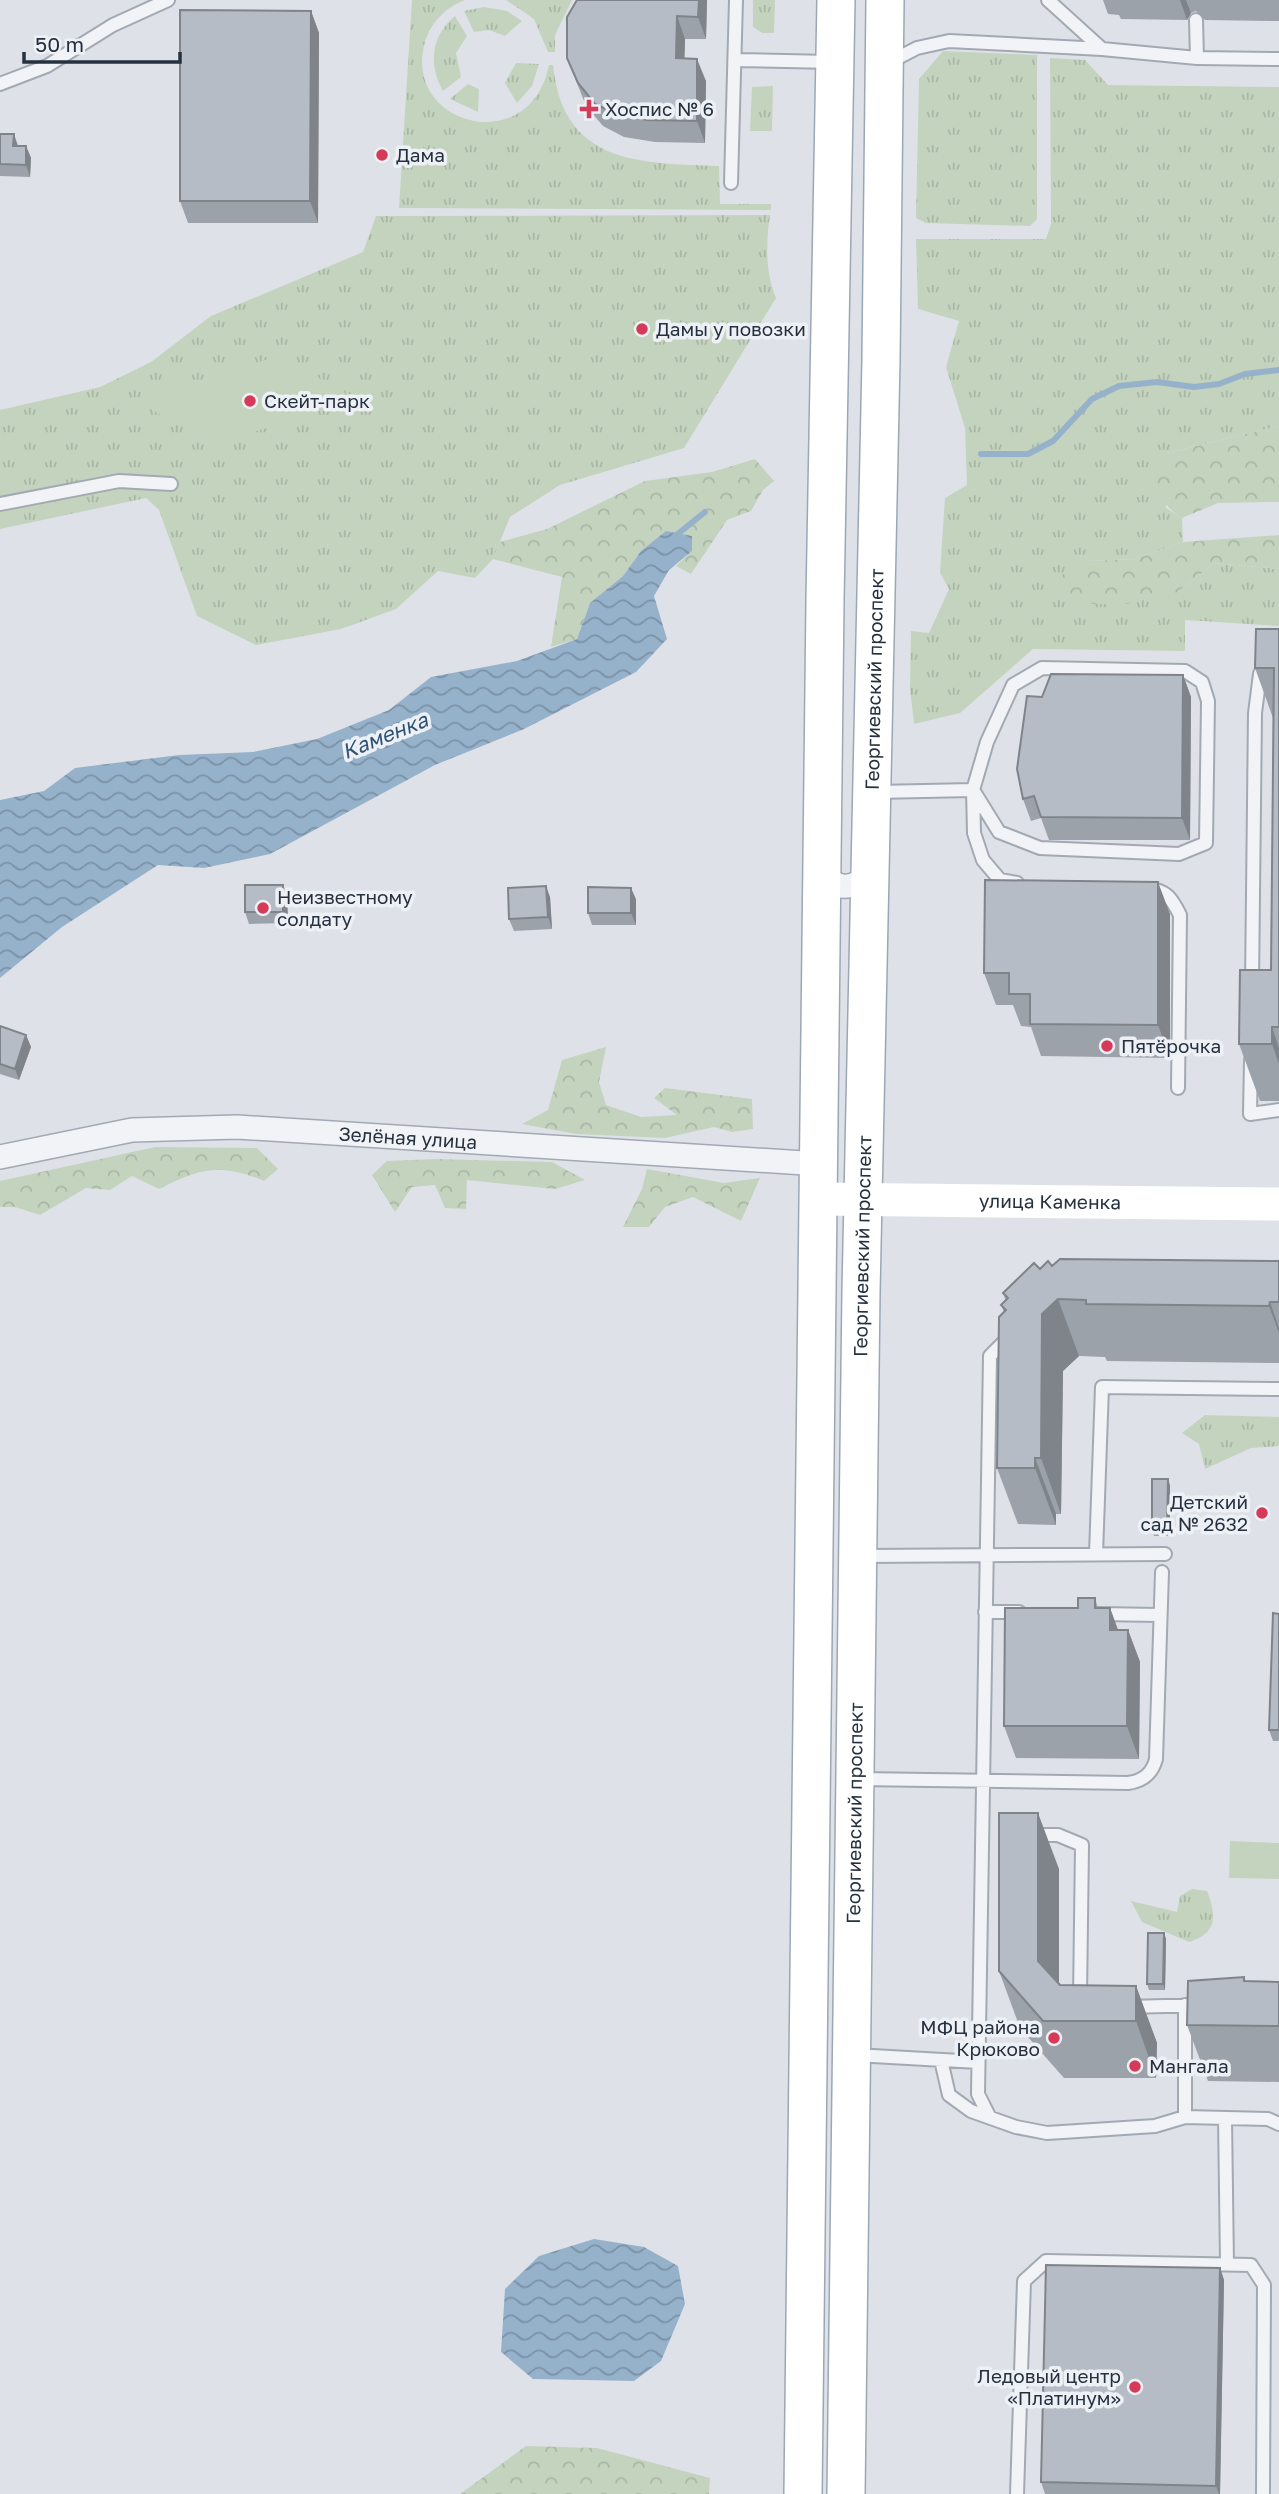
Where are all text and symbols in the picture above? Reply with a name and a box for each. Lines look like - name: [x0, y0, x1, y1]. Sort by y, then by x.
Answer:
- scale bar: [24, 21, 180, 65]
- text: 50 m: [35, 31, 84, 57]
- place label: Хоспис № 6: [605, 97, 714, 120]
- marker: Хоспис № 6: [579, 99, 599, 119]
- place label: Дама: [396, 143, 445, 166]
- marker: Дама: [374, 147, 390, 163]
- place label: Дамы у повозки: [656, 317, 806, 340]
- marker: Дамы у повозки: [634, 321, 650, 337]
- place label: Скейт-парк: [264, 389, 370, 412]
- marker: Скейт-парк: [242, 393, 258, 409]
- street label: Георгиевский проспект: [860, 568, 888, 790]
- water label: Каменка: [338, 706, 432, 764]
- place label: Неизвестному солдату: [277, 885, 413, 930]
- marker: Неизвестному солдату: [255, 900, 271, 916]
- place label: Пятёрочка: [1121, 1034, 1221, 1057]
- marker: Пятёрочка: [1099, 1038, 1115, 1054]
- street label: Зелёная улица: [338, 1121, 478, 1153]
- street label: Георгиевский проспект: [848, 1135, 875, 1357]
- street label: улица Каменка: [979, 1189, 1121, 1213]
- place label: Детский сад № 2632: [1140, 1490, 1248, 1535]
- marker: Детский сад № 2632: [1254, 1505, 1270, 1521]
- street label: Георгиевский проспект: [841, 1702, 867, 1924]
- place label: МФЦ района Крюково: [920, 2015, 1040, 2060]
- marker: МФЦ района Крюково: [1046, 2030, 1062, 2046]
- place label: Мангала: [1149, 2054, 1229, 2077]
- marker: Мангала: [1127, 2058, 1143, 2074]
- place label: Ледовый центр «Платинум»: [977, 2364, 1121, 2409]
- marker: Ледовый центр «Платинум»: [1127, 2379, 1143, 2395]

